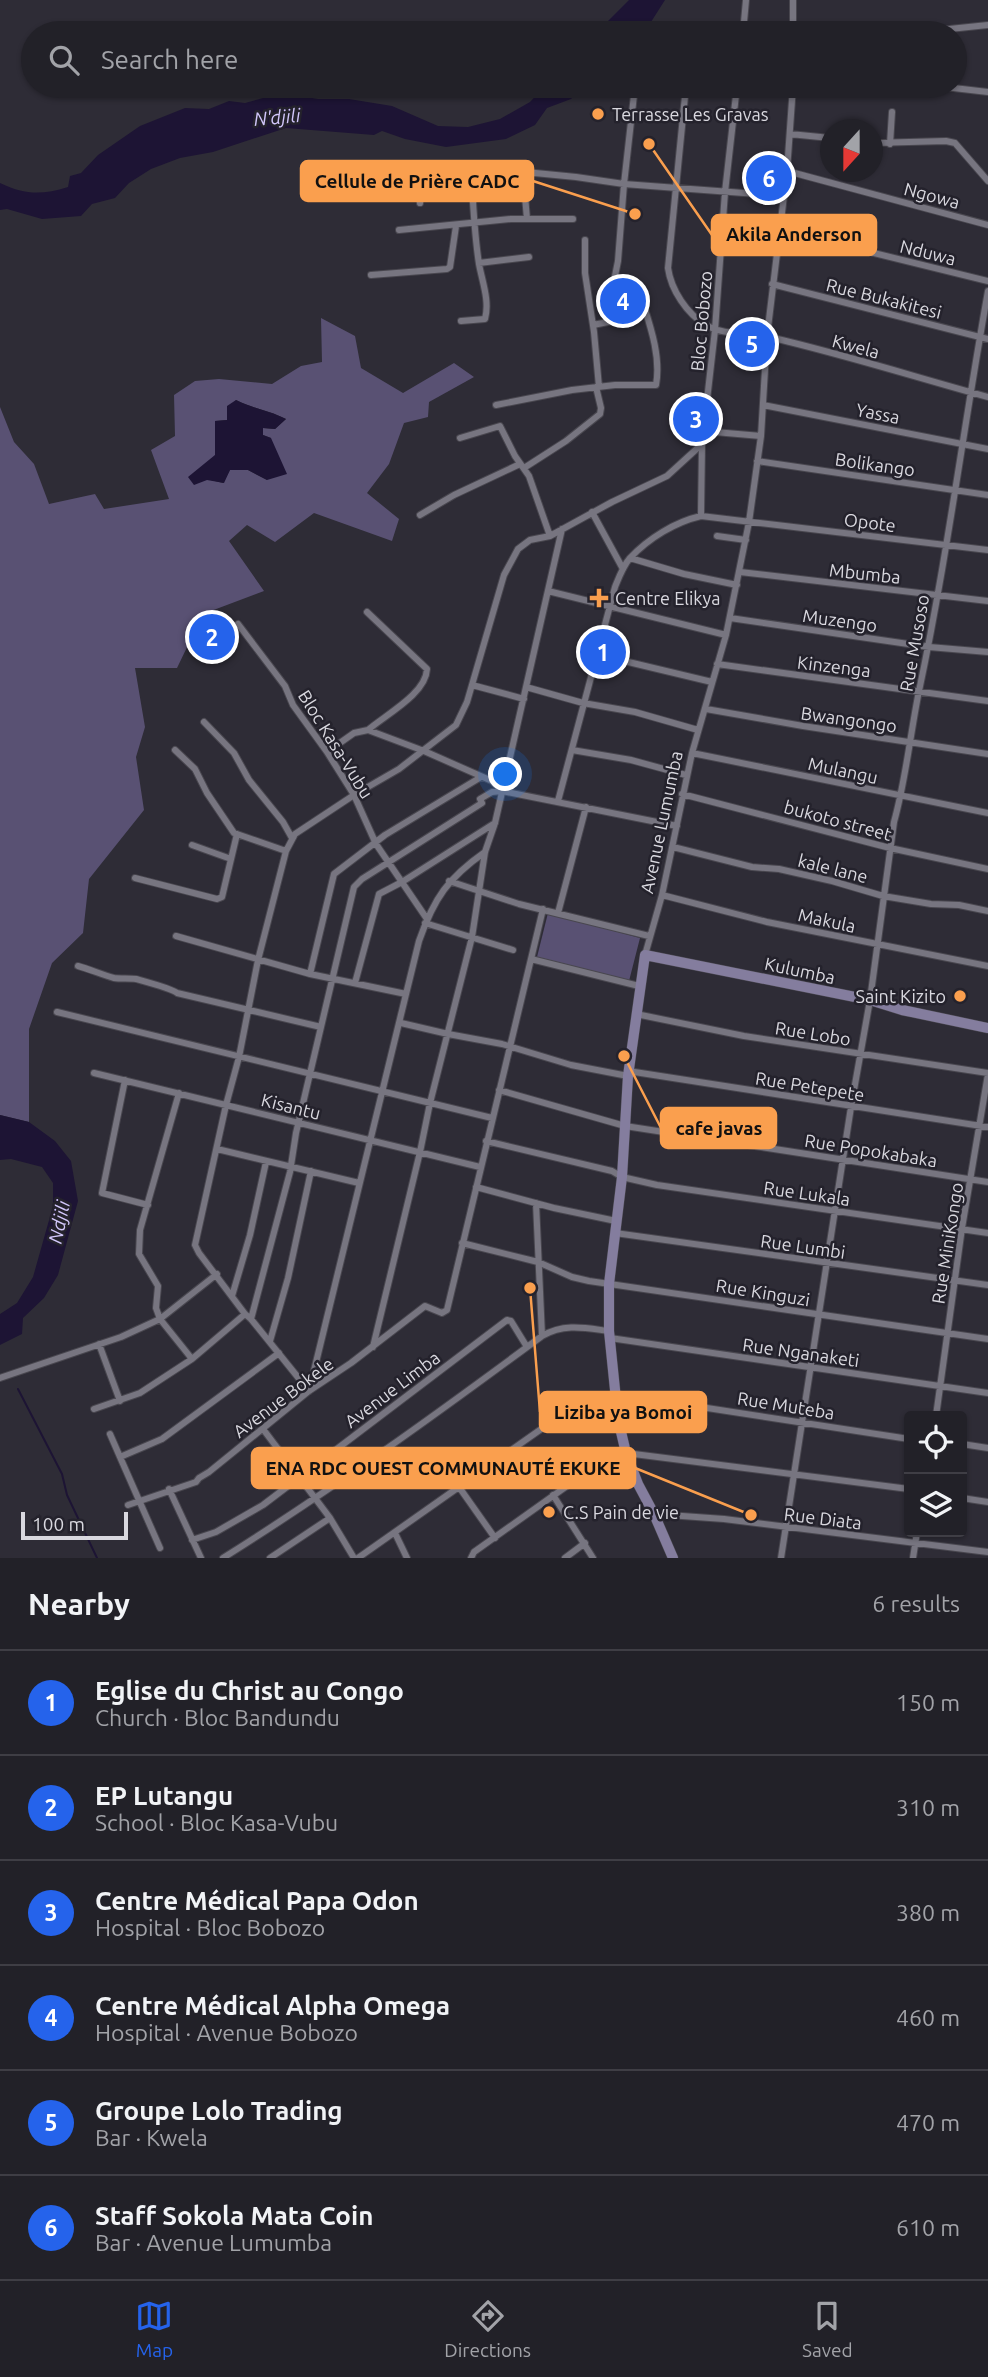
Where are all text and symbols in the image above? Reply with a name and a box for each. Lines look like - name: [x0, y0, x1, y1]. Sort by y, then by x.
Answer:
- search box: [21, 21, 967, 98]
- icon: search: [45, 41, 83, 79]
- text: Search here: [101, 45, 238, 74]
- water label: N'djili: [253, 104, 303, 130]
- place label: Terrasse Les Gravas: [612, 104, 769, 124]
- marker: Terrasse Les Gravas: [590, 106, 606, 122]
- north arrow: [820, 119, 883, 182]
- pin: 6: [746, 152, 792, 204]
- callout: Cellule de Prière CADC: [301, 161, 533, 201]
- text: Cellule de Prière CADC: [315, 170, 519, 192]
- street label: Ngowa: [902, 178, 962, 212]
- callout: Akila Anderson: [712, 215, 876, 255]
- text: Akila Anderson: [726, 223, 862, 245]
- street label: Nduwa: [898, 235, 958, 269]
- street label: Bloc Bobozo: [687, 270, 715, 372]
- street label: Rue Bukakitesi: [824, 274, 944, 322]
- pin: 4: [600, 275, 646, 327]
- pin: 5: [729, 318, 775, 370]
- street label: Kwela: [830, 330, 882, 362]
- pin: 3: [673, 393, 719, 445]
- street label: Yassa: [855, 399, 901, 427]
- street label: Bolikango: [834, 448, 916, 480]
- street label: Opote: [843, 509, 897, 535]
- street label: Mbumba: [828, 559, 902, 587]
- marker: Centre Elikya: [589, 588, 609, 608]
- place label: Centre Elikya: [615, 588, 720, 608]
- street label: Rue Musoso: [896, 593, 932, 693]
- street label: Muzengo: [801, 605, 879, 635]
- pin: 2: [189, 611, 235, 663]
- pin: 1: [580, 626, 626, 678]
- street label: Kinzenga: [796, 652, 872, 680]
- street label: Bloc Kasa-Vubu: [295, 686, 377, 802]
- street label: Bwangongo: [800, 702, 898, 736]
- street label: Avenue Lumumba: [636, 749, 686, 895]
- street label: Mulangu: [806, 753, 880, 787]
- your location: [488, 757, 522, 791]
- street label: bukoto street: [782, 796, 894, 844]
- street label: kale lane: [796, 850, 870, 886]
- street label: Makula: [796, 904, 858, 936]
- street label: Kulumba: [763, 953, 837, 987]
- place label: Saint Kizito: [856, 986, 946, 1006]
- marker: Saint Kizito: [952, 988, 968, 1004]
- street label: Rue Lobo: [774, 1017, 852, 1049]
- street label: Rue Petepete: [754, 1067, 866, 1105]
- street label: Kisantu: [259, 1089, 323, 1123]
- callout: cafe javas: [661, 1108, 776, 1148]
- text: cafe javas: [675, 1117, 763, 1139]
- street label: Rue Popokabaka: [803, 1130, 939, 1170]
- street label: Rue Lukala: [762, 1177, 852, 1209]
- street label: Rue MiniKongo: [928, 1181, 966, 1305]
- water label: Ndjili: [44, 1197, 75, 1245]
- street label: Rue Lumbi: [759, 1230, 847, 1262]
- street label: Rue Kinguzi: [715, 1275, 811, 1309]
- street label: Rue Nganaketi: [741, 1334, 861, 1370]
- street label: Avenue Limba: [341, 1347, 443, 1431]
- street label: Avenue Bokele: [229, 1353, 337, 1441]
- street label: Rue Muteba: [736, 1387, 836, 1423]
- callout: Liziba ya Bomoi: [540, 1392, 706, 1432]
- text: Liziba ya Bomoi: [554, 1401, 692, 1423]
- map controls: [904, 1411, 967, 1537]
- button: locate: [904, 1411, 967, 1474]
- callout: ENA RDC OUEST COMMUNAUTÉ EKUKE: [252, 1448, 635, 1488]
- text: ENA RDC OUEST COMMUNAUTÉ EKUKE: [265, 1457, 621, 1479]
- button: layers: [904, 1474, 967, 1537]
- place label: C.S Pain de vie: [563, 1502, 679, 1522]
- street label: Rue Diata: [783, 1503, 863, 1533]
- marker: C.S Pain de vie: [541, 1504, 557, 1520]
- scale bar: [21, 1509, 128, 1541]
- text: 100 m: [32, 1513, 85, 1535]
- text: Nearby: [28, 1587, 130, 1621]
- text: 6 results: [872, 1591, 960, 1616]
- text: Eglise du Christ au Congo: [95, 1676, 404, 1705]
- text: 1: [45, 1690, 57, 1715]
- text: 150 m: [896, 1690, 960, 1715]
- text: Church · Bloc Bandundu: [95, 1705, 340, 1730]
- text: EP Lutangu: [95, 1781, 233, 1810]
- text: 2: [45, 1795, 57, 1820]
- text: 310 m: [896, 1795, 960, 1820]
- text: School · Bloc Kasa-Vubu: [95, 1810, 338, 1835]
- text: Centre Médical Papa Odon: [95, 1886, 419, 1915]
- text: 3: [45, 1900, 57, 1925]
- text: 380 m: [896, 1900, 960, 1925]
- text: Hospital · Bloc Bobozo: [95, 1915, 325, 1940]
- text: Centre Médical Alpha Omega: [95, 1991, 450, 2020]
- text: 4: [45, 2005, 57, 2030]
- text: 460 m: [896, 2005, 960, 2030]
- text: Hospital · Avenue Bobozo: [95, 2020, 358, 2045]
- text: Groupe Lolo Trading: [95, 2096, 343, 2125]
- text: 5: [45, 2110, 57, 2135]
- text: 470 m: [896, 2110, 960, 2135]
- text: Bar · Kwela: [95, 2125, 208, 2150]
- text: Staff Sokola Mata Coin: [95, 2201, 373, 2230]
- text: 6: [45, 2215, 57, 2240]
- text: 610 m: [896, 2215, 960, 2240]
- text: Bar · Avenue Lumumba: [95, 2230, 332, 2255]
- tab: Map: [135, 2297, 173, 2361]
- tab: Directions: [444, 2297, 531, 2361]
- tab: Saved: [802, 2297, 853, 2361]

